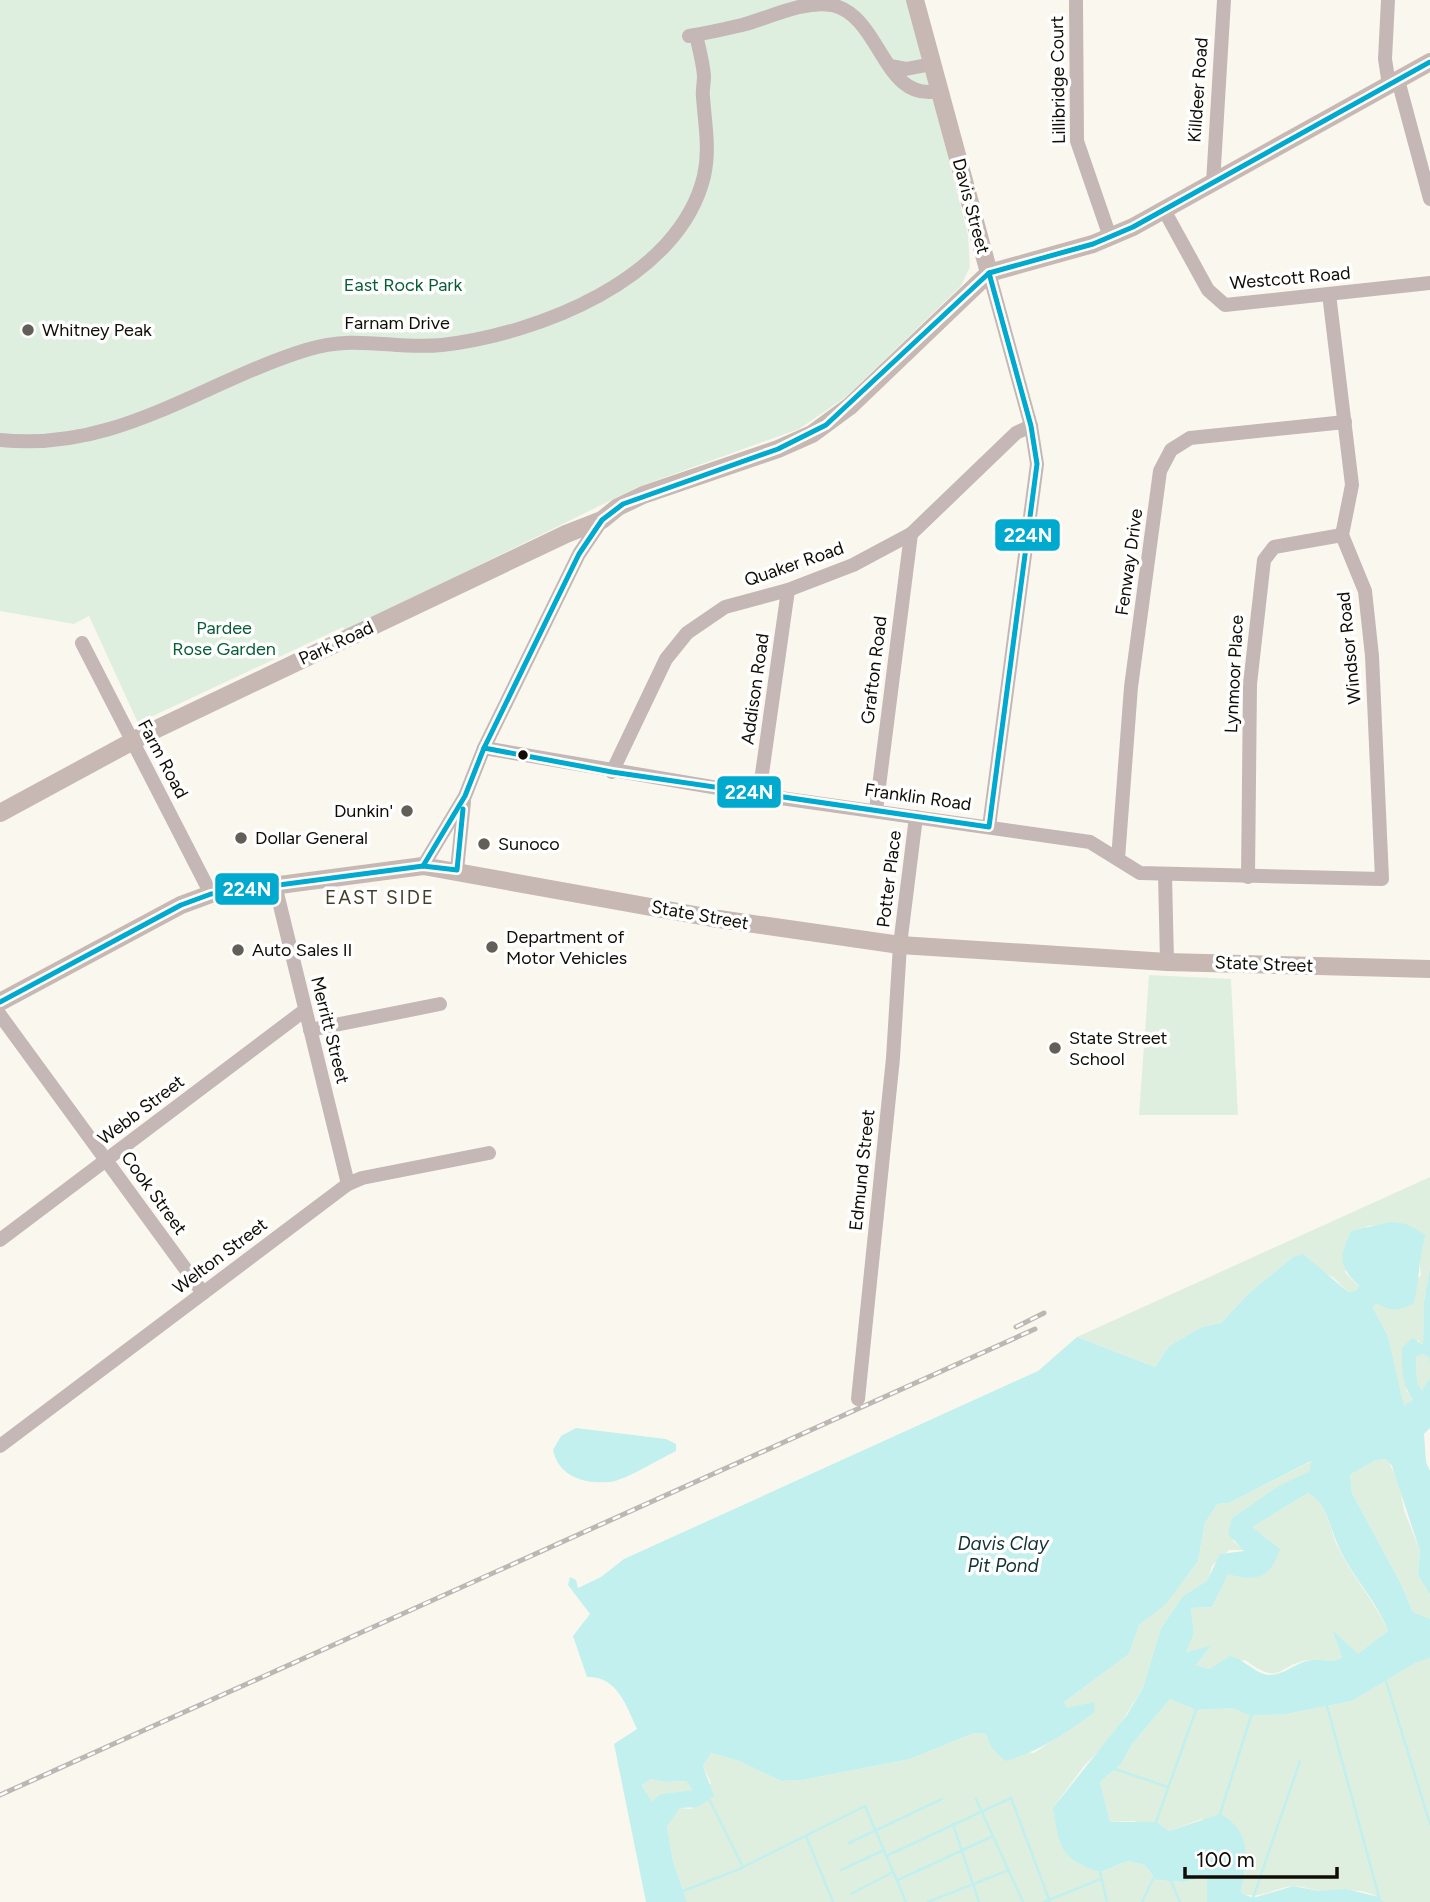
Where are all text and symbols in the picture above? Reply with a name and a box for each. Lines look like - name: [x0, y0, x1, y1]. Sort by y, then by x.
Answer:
- street label: Lillibridge Court: [1046, 16, 1070, 144]
- street label: Killdeer Road: [1183, 37, 1213, 143]
- street label: Davis Street: [948, 156, 994, 256]
- street label: Westcott Road: [1229, 262, 1351, 294]
- park label: East Rock Park: [344, 274, 462, 296]
- street label: Farnam Drive: [344, 312, 450, 334]
- place label: Whitney Peak: [42, 319, 152, 341]
- marker: Whitney Peak: [20, 322, 36, 338]
- street label: Fenway Drive: [1111, 507, 1147, 617]
- line badge: 224N: [994, 518, 1061, 552]
- text: 224N: [1004, 524, 1052, 547]
- street label: Quaker Road: [741, 537, 847, 591]
- street label: Windsor Road: [1332, 591, 1366, 705]
- street label: Lynmoor Place: [1220, 614, 1248, 734]
- street label: Grafton Road: [856, 615, 892, 725]
- street label: Park Road: [295, 616, 377, 670]
- park label: Pardee Rose Garden: [172, 617, 276, 660]
- street label: Addison Road: [736, 632, 774, 746]
- street label: Farm Road: [133, 716, 193, 802]
- unlabelled marker: [516, 748, 530, 762]
- line badge: 224N: [716, 775, 782, 809]
- street label: Franklin Road: [863, 779, 973, 815]
- text: 224N: [725, 781, 773, 804]
- place label: Dunkin': [334, 800, 393, 822]
- marker: Dunkin': [399, 803, 415, 819]
- place label: Dollar General: [255, 827, 368, 849]
- street label: Potter Place: [872, 829, 906, 929]
- marker: Dollar General: [233, 830, 249, 846]
- place label: Sunoco: [498, 833, 560, 855]
- marker: Sunoco: [476, 836, 492, 852]
- line badge: 224N: [214, 872, 280, 906]
- text: 224N: [223, 878, 271, 901]
- district label: EAST SIDE: [325, 886, 435, 909]
- street label: State Street: [650, 896, 751, 934]
- place label: Department of Motor Vehicles: [506, 926, 627, 969]
- place label: Auto Sales II: [252, 939, 353, 961]
- marker: Department of Motor Vehicles: [484, 939, 500, 955]
- marker: Auto Sales II: [230, 942, 246, 958]
- street label: State Street: [1214, 951, 1314, 977]
- street label: Merritt Street: [306, 974, 354, 1086]
- place label: State Street School: [1069, 1027, 1168, 1070]
- marker: State Street School: [1047, 1040, 1063, 1056]
- street label: Webb Street: [94, 1070, 189, 1150]
- street label: Edmund Street: [845, 1108, 879, 1232]
- street label: Cook Street: [116, 1147, 192, 1239]
- street label: Welton Street: [168, 1213, 272, 1299]
- water label: Davis Clay Pit Pond: [957, 1532, 1050, 1577]
- scale bar: [1185, 1836, 1337, 1880]
- text: 100 m: [1196, 1847, 1255, 1872]

